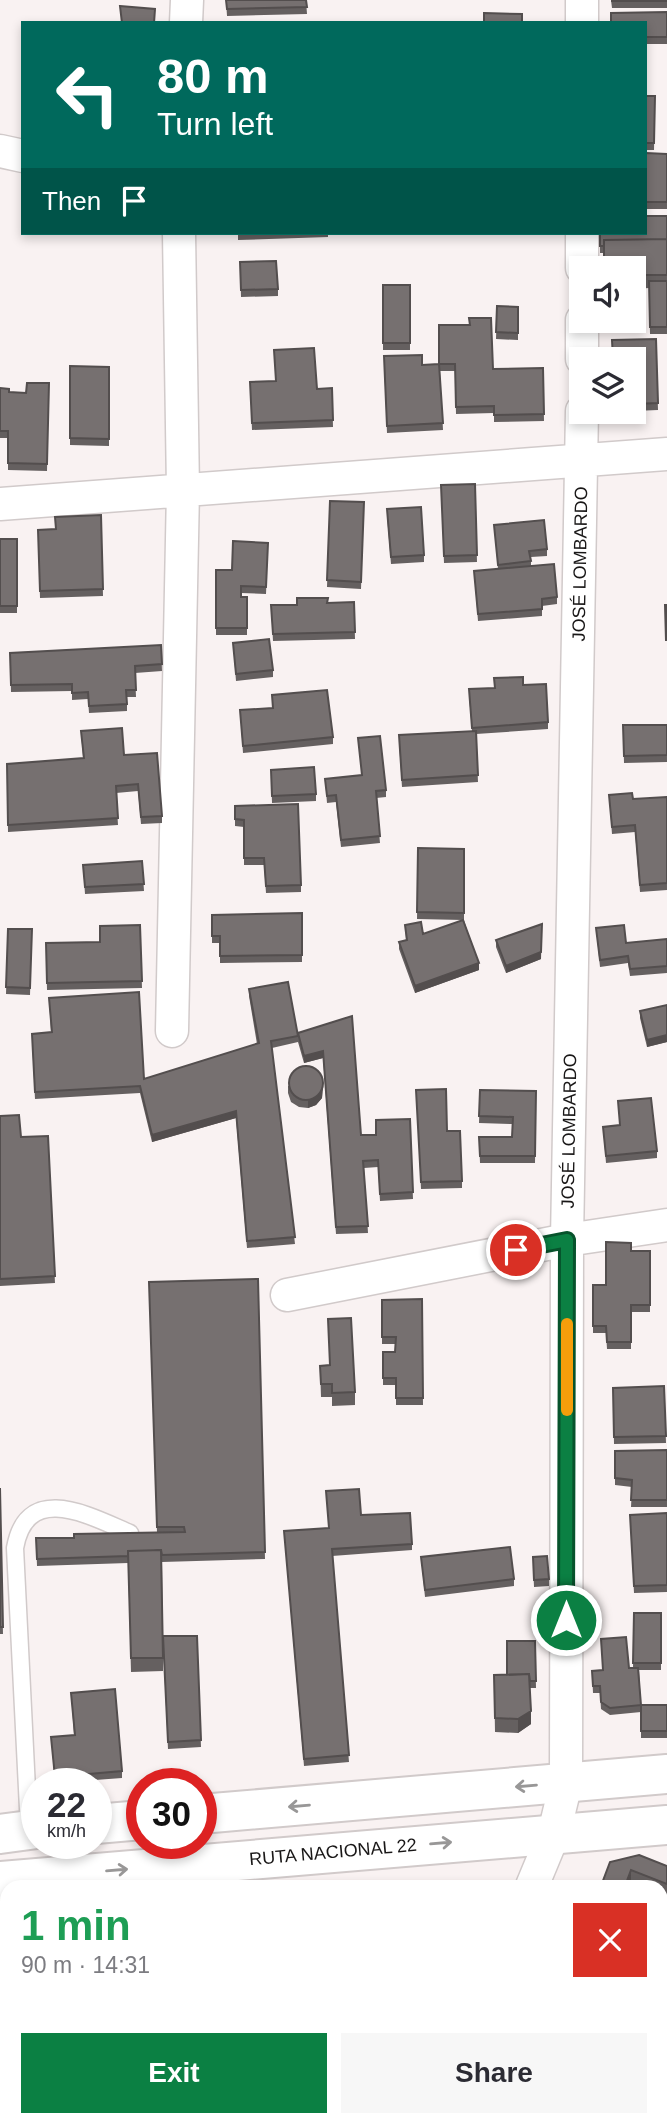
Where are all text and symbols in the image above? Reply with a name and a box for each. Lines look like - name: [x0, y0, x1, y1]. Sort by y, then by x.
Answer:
- icon: left: [42, 49, 133, 140]
- text: 80 m: [157, 49, 269, 103]
- text: Turn left: [157, 106, 273, 142]
- icon: arrive: [115, 182, 153, 220]
- text: Then: [42, 186, 101, 216]
- map controls: [569, 256, 646, 424]
- button: sound: [569, 256, 646, 333]
- button: layers: [569, 347, 646, 424]
- street label: JOSÉ LOMBARDO: [569, 486, 591, 642]
- street label: JOSÉ LOMBARDO: [558, 1053, 580, 1209]
- pin: [486, 1220, 546, 1280]
- icon: arrive: [497, 1231, 535, 1269]
- position arrow: [529, 1583, 603, 1657]
- speed limit sign: 30: [126, 1768, 217, 1859]
- one-way arrow: [515, 1780, 538, 1793]
- text: 22: [47, 1785, 86, 1824]
- one-way arrow: [288, 1800, 311, 1813]
- text: km/h: [47, 1821, 86, 1841]
- street label: RUTA NACIONAL 22: [248, 1835, 418, 1869]
- one-way arrow: [429, 1836, 452, 1849]
- one-way arrow: [105, 1863, 128, 1876]
- text: 1 min: [21, 1902, 131, 1949]
- button: close: [573, 1903, 647, 1977]
- text: 90 m · 14:31: [21, 1952, 150, 1978]
- button: Exit: [21, 2033, 327, 2113]
- button: Share: [341, 2033, 647, 2113]

